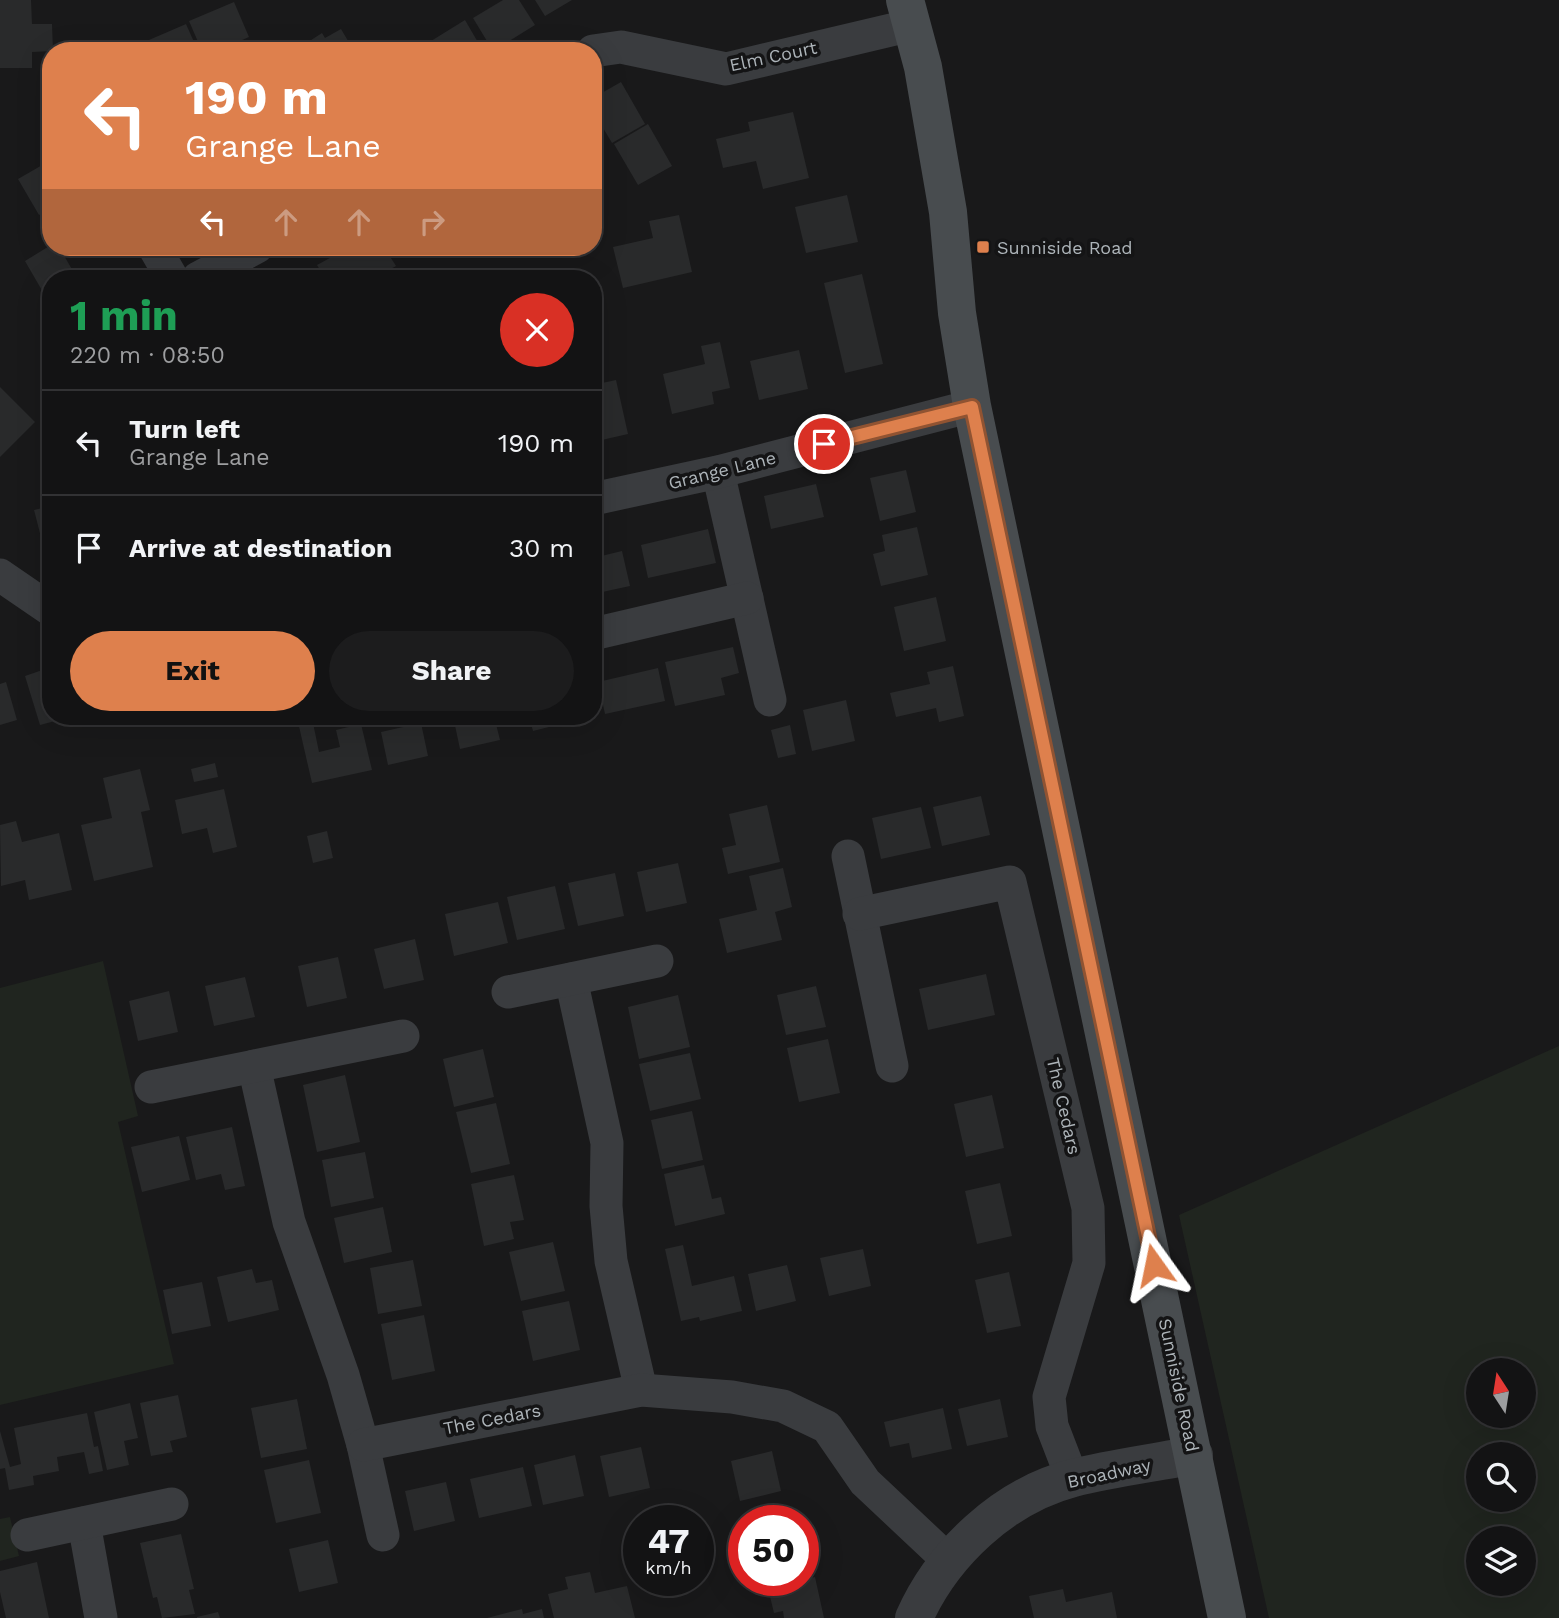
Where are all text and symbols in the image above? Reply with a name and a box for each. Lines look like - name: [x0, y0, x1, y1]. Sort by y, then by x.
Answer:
- street label: Elm Court: [727, 36, 819, 76]
- text: 190 m: [185, 68, 328, 126]
- icon: left: [70, 70, 161, 161]
- text: Grange Lane: [185, 127, 381, 165]
- icon: left: [194, 203, 232, 241]
- icon: ahead: [267, 203, 305, 241]
- icon: ahead: [340, 203, 378, 241]
- icon: right: [413, 203, 451, 241]
- place label: Sunniside Road: [997, 237, 1133, 258]
- marker: Sunniside Road: [975, 239, 991, 255]
- text: 1 min: [70, 291, 178, 340]
- button: close: [500, 293, 574, 367]
- text: 220 m · 08:50: [70, 342, 225, 369]
- text: Turn left: [129, 414, 240, 444]
- pin: [794, 414, 854, 474]
- icon: left: [70, 424, 108, 462]
- icon: arrive: [805, 425, 843, 463]
- text: 190 m: [498, 428, 574, 458]
- text: Grange Lane: [129, 444, 270, 471]
- street label: Grange Lane: [666, 447, 778, 493]
- icon: arrive: [70, 529, 108, 567]
- text: Arrive at destination: [129, 533, 392, 563]
- text: 30 m: [509, 533, 574, 563]
- button: Exit: [70, 631, 315, 711]
- button: Share: [329, 631, 574, 711]
- street label: The Cedars: [1043, 1055, 1085, 1157]
- position arrow: [1117, 1228, 1191, 1302]
- street label: Sunniside Road: [1155, 1316, 1203, 1454]
- north arrow: [1466, 1358, 1536, 1428]
- map controls: [1466, 1358, 1536, 1596]
- street label: The Cedars: [441, 1399, 543, 1439]
- button: search: [1466, 1442, 1536, 1512]
- street label: Broadway: [1065, 1454, 1153, 1492]
- speed limit sign: 50: [728, 1505, 819, 1596]
- text: 47: [647, 1520, 690, 1562]
- button: layers: [1466, 1526, 1536, 1596]
- text: km/h: [645, 1557, 692, 1578]

